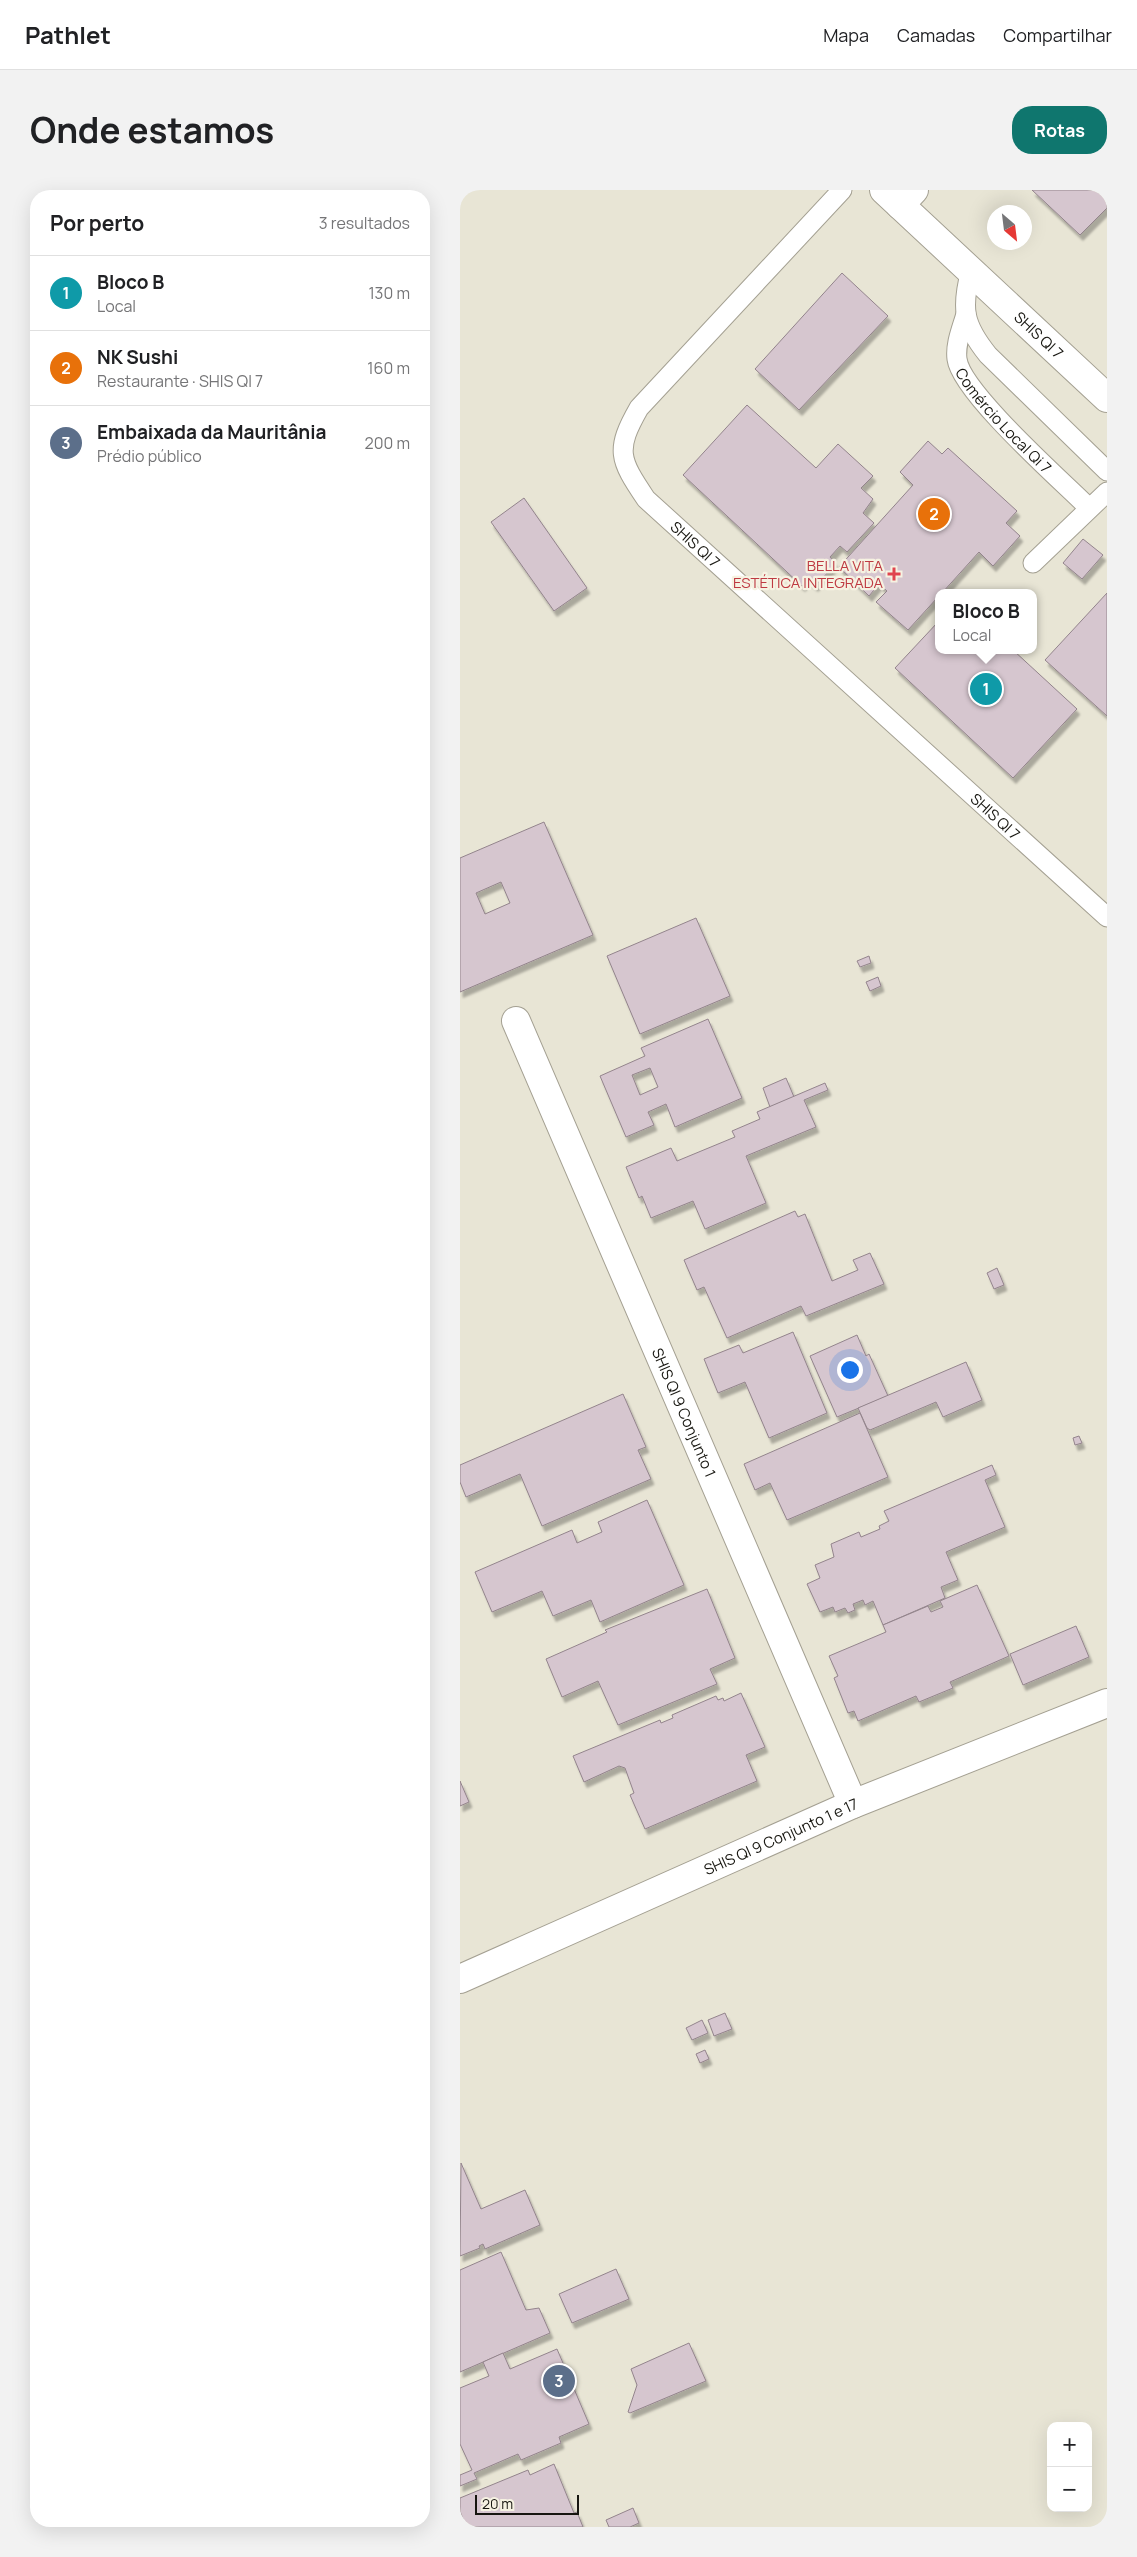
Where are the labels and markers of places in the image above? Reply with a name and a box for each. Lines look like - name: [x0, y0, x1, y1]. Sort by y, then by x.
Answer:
- pin: 2: [918, 495, 950, 533]
- place label: BELLA VITA ESTÉTICA INTEGRADA: [733, 555, 883, 593]
- marker: BELLA VITA ESTÉTICA INTEGRADA: [887, 567, 901, 581]
- pin: 1: [970, 670, 1002, 708]
- pin: 3: [543, 2362, 575, 2400]

